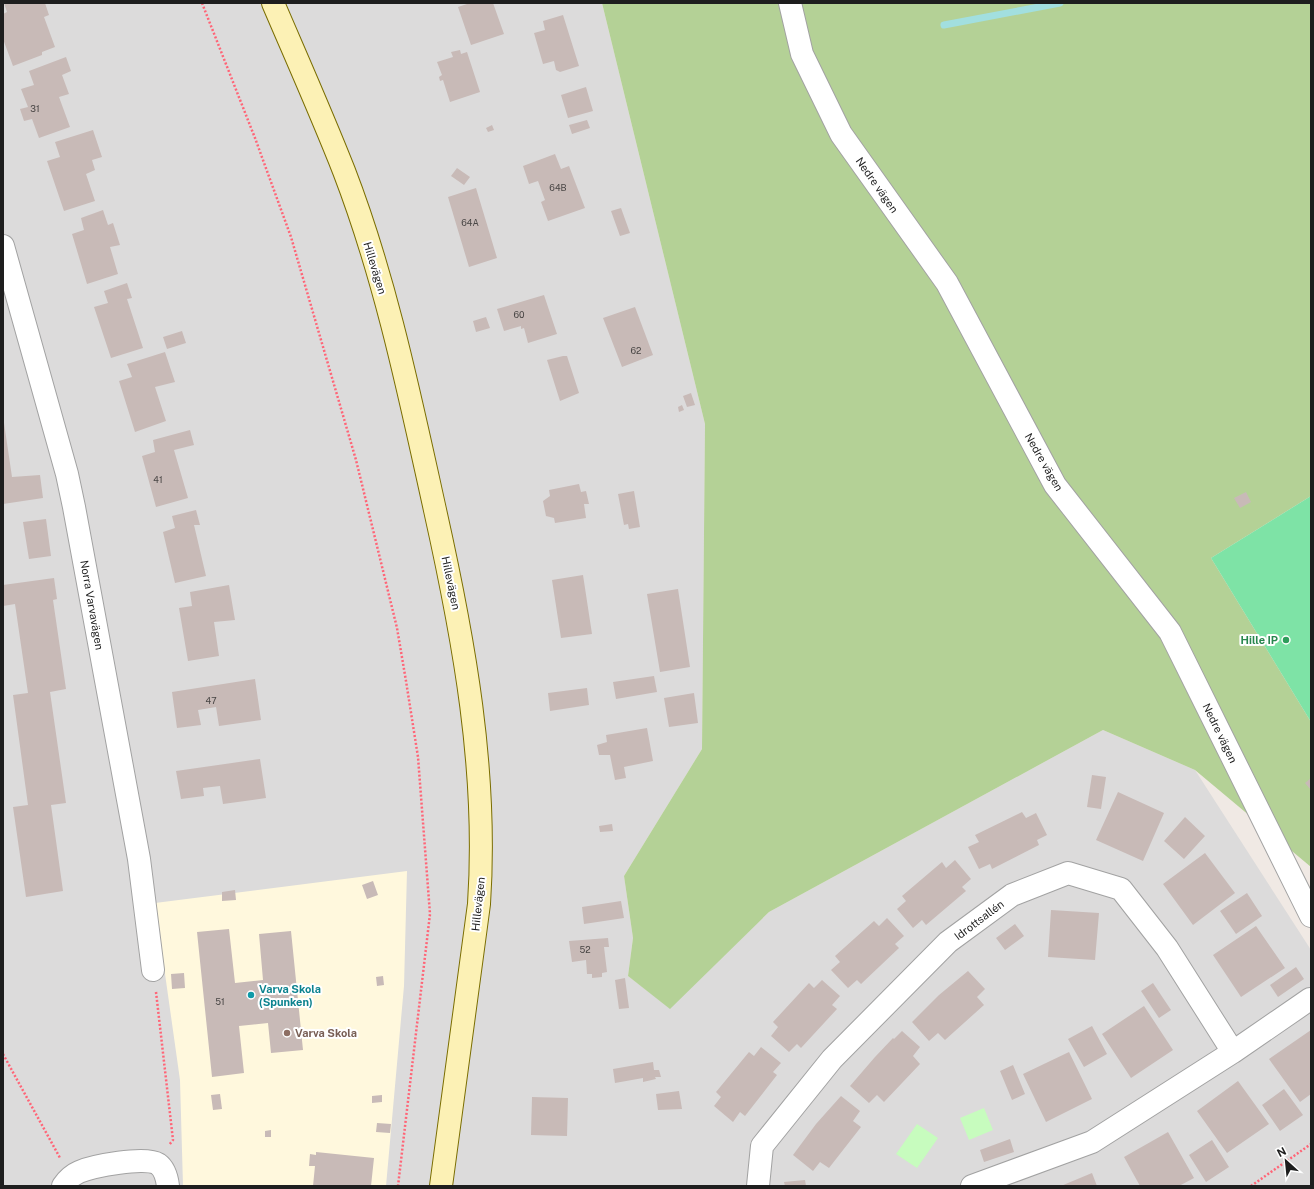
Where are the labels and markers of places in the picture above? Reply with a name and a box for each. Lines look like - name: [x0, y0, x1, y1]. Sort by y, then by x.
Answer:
- place label: Hille IP: [1240, 634, 1278, 646]
- marker: Hille IP: [1281, 635, 1291, 645]
- place label: Varva Skola (Spunken): [259, 983, 321, 1008]
- marker: Varva Skola (Spunken): [246, 990, 256, 1000]
- place label: Varva Skola: [295, 1027, 357, 1039]
- marker: Varva Skola: [282, 1028, 292, 1038]

